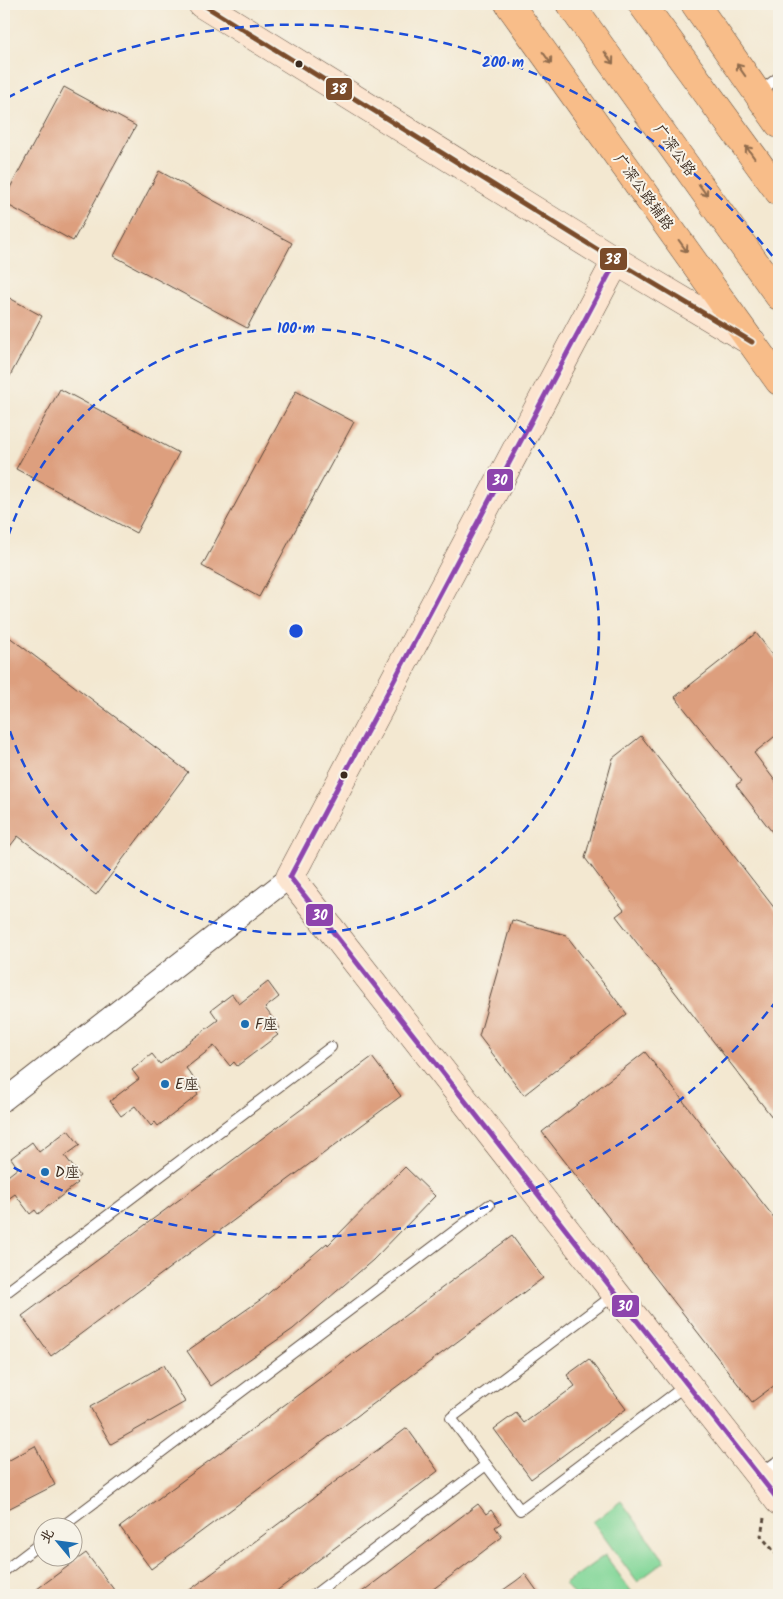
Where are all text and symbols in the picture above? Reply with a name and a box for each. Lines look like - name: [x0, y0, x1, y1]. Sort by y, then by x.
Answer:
- one-way arrow: [542, 50, 552, 64]
- text: 200 m: [482, 51, 524, 75]
- one-way arrow: [604, 51, 614, 65]
- unlabelled marker: [294, 59, 304, 69]
- one-way arrow: [736, 63, 746, 77]
- line badge: 38: [325, 77, 353, 101]
- text: 38: [330, 79, 348, 101]
- street label: 广深公路: [647, 119, 702, 182]
- one-way arrow: [745, 146, 756, 159]
- street label: 广深公路辅路: [607, 149, 679, 236]
- one-way arrow: [698, 183, 709, 196]
- one-way arrow: [678, 239, 688, 253]
- line badge: 38: [599, 247, 628, 271]
- text: 38: [604, 249, 622, 271]
- text: 100 m: [277, 317, 315, 341]
- line badge: 30: [486, 468, 514, 492]
- text: 30: [492, 470, 508, 492]
- centre of rings: [287, 622, 305, 640]
- unlabelled marker: [339, 770, 349, 780]
- line badge: 30: [305, 903, 334, 927]
- text: 30: [312, 905, 328, 927]
- place label: F座: [255, 1013, 278, 1037]
- marker: F座: [239, 1018, 251, 1030]
- place label: E座: [175, 1073, 199, 1097]
- marker: E座: [159, 1078, 171, 1090]
- place label: D座: [55, 1161, 80, 1185]
- marker: D座: [39, 1166, 51, 1178]
- line badge: 30: [611, 1294, 640, 1318]
- text: 30: [617, 1296, 633, 1318]
- north arrow: [32, 1516, 82, 1566]
- text: 北: [34, 1525, 61, 1548]

